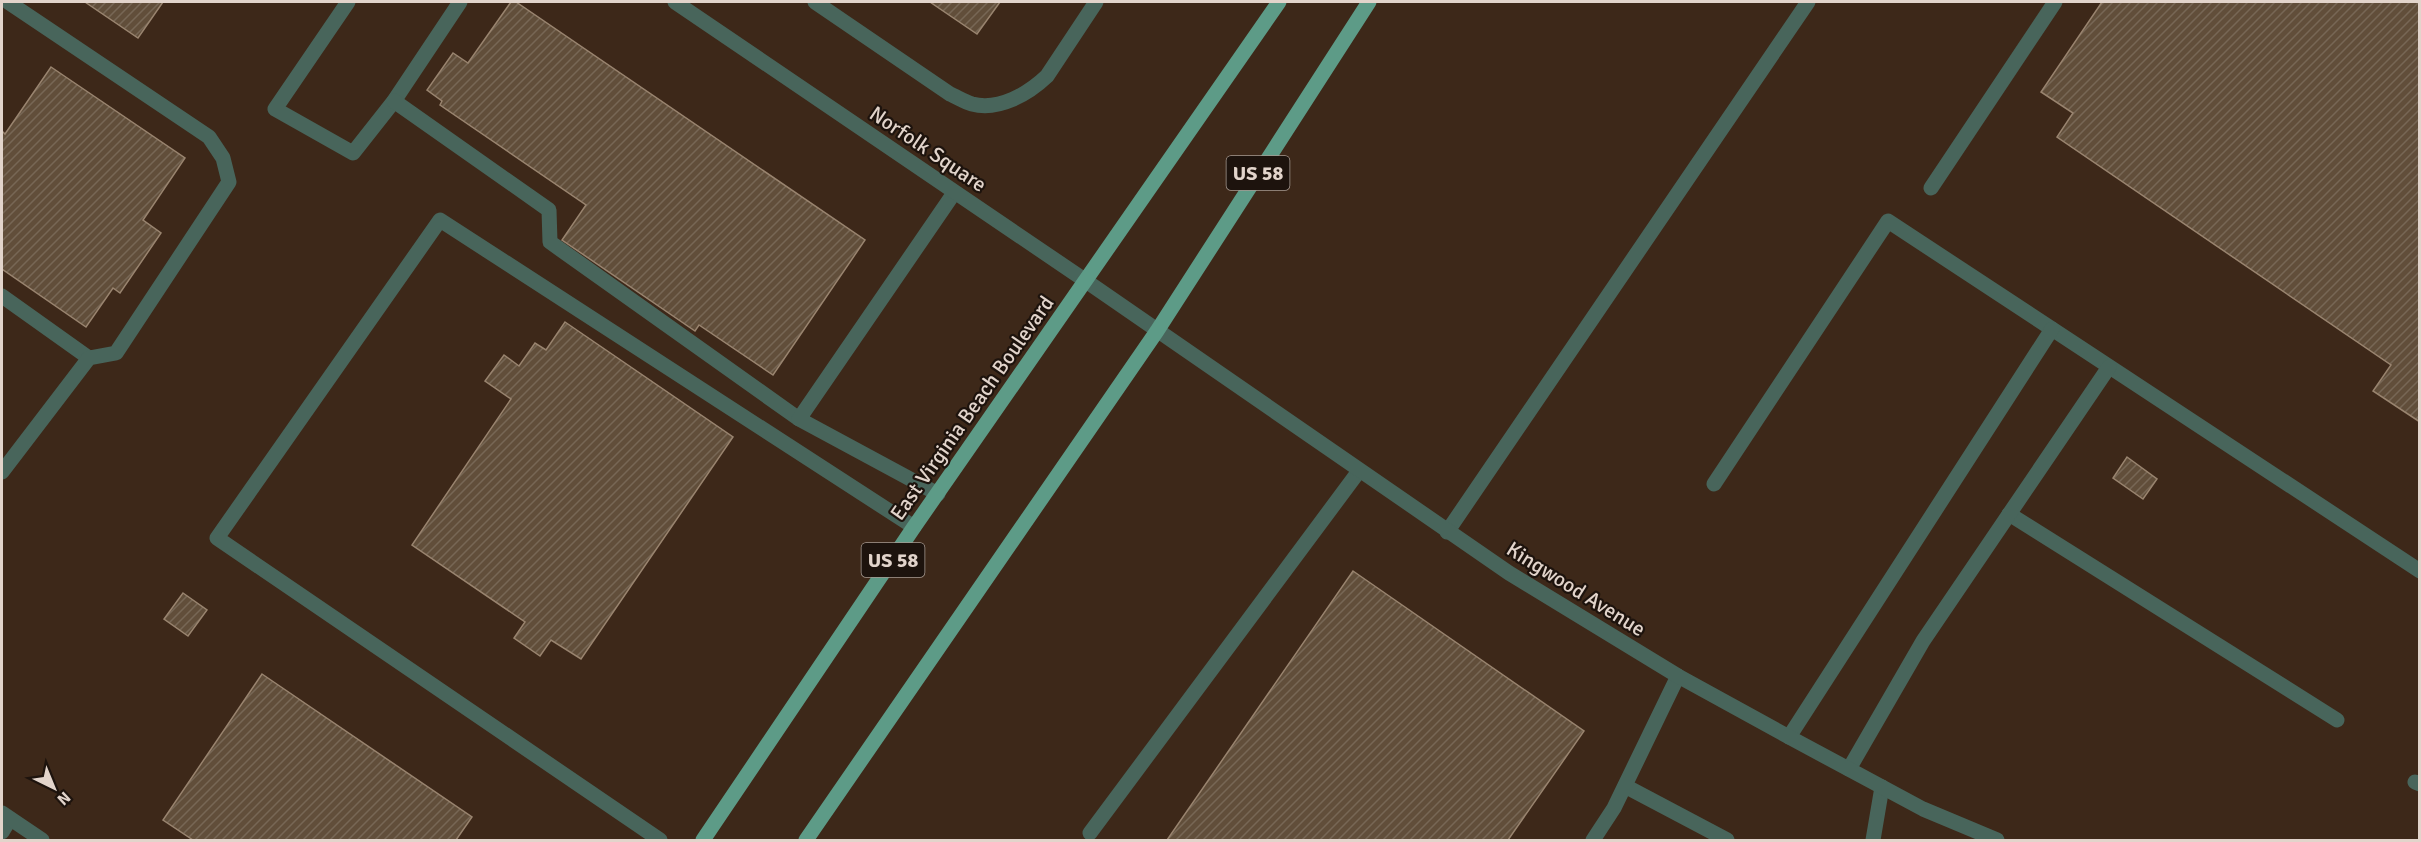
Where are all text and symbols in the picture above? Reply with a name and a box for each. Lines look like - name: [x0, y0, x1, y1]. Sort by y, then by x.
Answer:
- street label: Norfolk Square: [865, 100, 991, 198]
- road number: US 58: [1226, 156, 1290, 190]
- street label: East Virginia Beach Boulevard: [885, 291, 1059, 525]
- street label: Kingwood Avenue: [1502, 536, 1650, 642]
- road number: US 58: [862, 543, 924, 577]
- north arrow: [24, 758, 84, 818]
- text: N: [53, 787, 74, 809]

